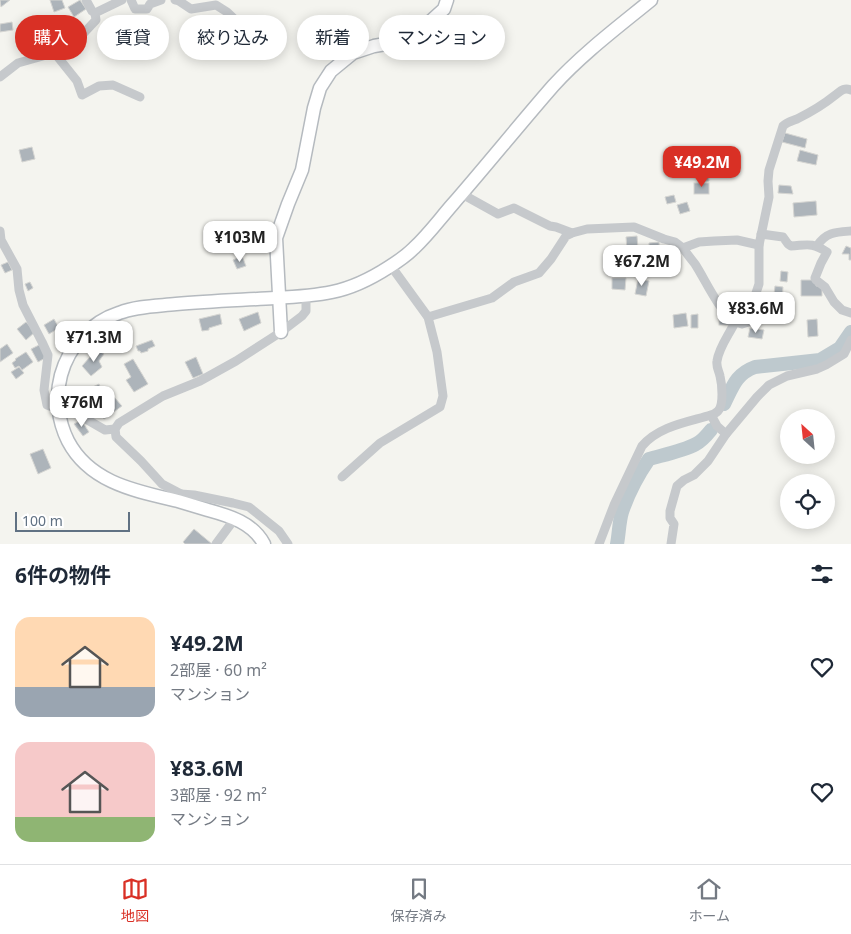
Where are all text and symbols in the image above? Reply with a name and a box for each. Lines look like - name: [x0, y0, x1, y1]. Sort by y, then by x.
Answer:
- chip: 購入: [15, 15, 87, 60]
- chip: 賃貸: [97, 15, 169, 60]
- chip: 絞り込み: [179, 15, 287, 60]
- chip: 新着: [297, 15, 369, 60]
- chip: マンション: [379, 15, 505, 60]
- pin: ¥49.2M: [661, 146, 743, 188]
- text: ¥49.2M: [674, 151, 730, 173]
- pin: ¥103M: [205, 220, 275, 263]
- text: ¥103M: [214, 226, 266, 248]
- pin: ¥67.2M: [601, 244, 683, 287]
- text: ¥67.2M: [614, 250, 670, 272]
- pin: ¥83.6M: [715, 292, 797, 334]
- text: ¥83.6M: [728, 297, 784, 319]
- pin: ¥71.3M: [53, 320, 135, 363]
- text: ¥71.3M: [66, 326, 122, 348]
- pin: ¥76M: [52, 386, 112, 428]
- text: ¥76M: [61, 391, 103, 413]
- north arrow: [780, 409, 835, 464]
- map controls: [780, 409, 835, 529]
- button: locate: [780, 474, 835, 529]
- scale bar: [15, 509, 130, 532]
- text: 100 m: [22, 511, 63, 530]
- icon: filters: [808, 560, 836, 588]
- text: 6件の物件: [15, 561, 111, 589]
- text: ¥49.2M: [170, 629, 244, 657]
- icon: home: [55, 637, 115, 697]
- icon: heart: [808, 653, 836, 681]
- text: 2部屋 · 60 m²: [170, 659, 267, 681]
- text: マンション: [170, 683, 250, 705]
- text: ¥83.6M: [170, 754, 244, 782]
- icon: home: [55, 762, 115, 822]
- icon: heart: [808, 778, 836, 806]
- text: 3部屋 · 92 m²: [170, 784, 267, 806]
- text: マンション: [170, 808, 250, 830]
- tab: 地図: [121, 875, 149, 925]
- tab: 保存済み: [391, 875, 447, 925]
- tab: ホーム: [688, 875, 730, 925]

